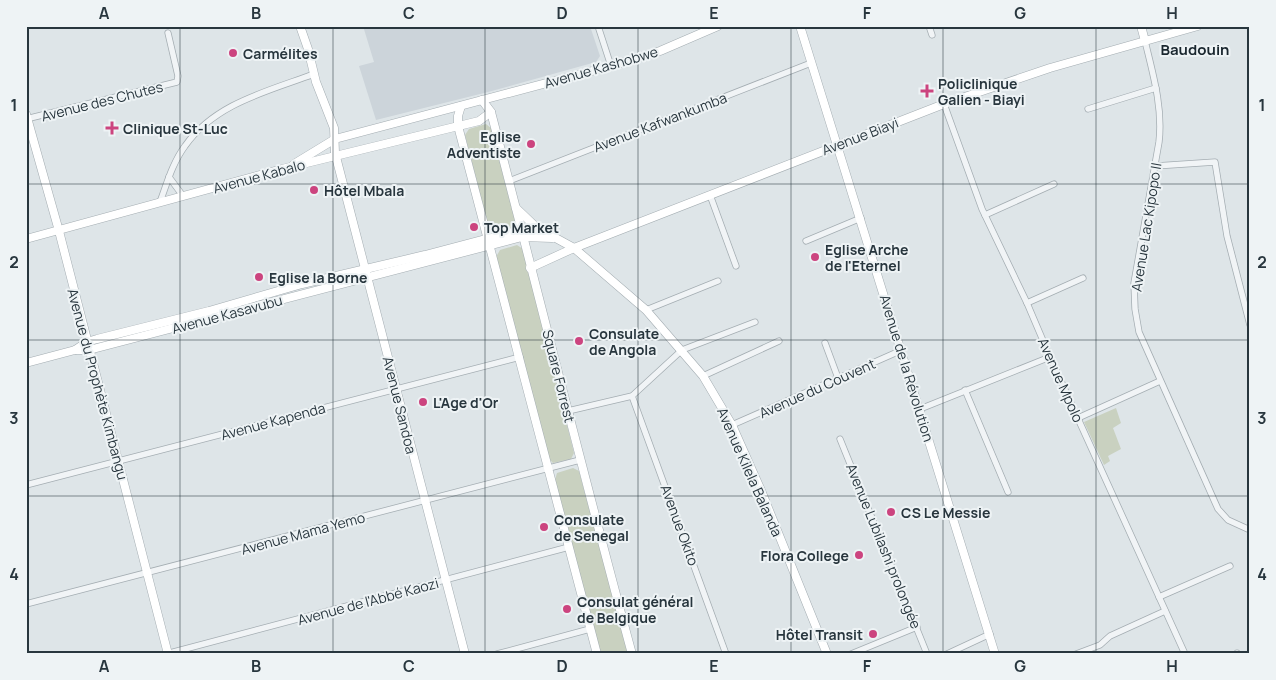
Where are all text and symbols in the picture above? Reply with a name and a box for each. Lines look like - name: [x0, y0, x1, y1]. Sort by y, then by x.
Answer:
- text: A: [99, 2, 110, 24]
- text: B: [251, 2, 261, 24]
- text: C: [403, 2, 415, 24]
- text: D: [556, 2, 568, 24]
- text: E: [709, 2, 719, 24]
- text: F: [863, 2, 872, 24]
- text: G: [1014, 2, 1026, 24]
- text: H: [1166, 2, 1178, 24]
- district label: Baudouin: [1161, 39, 1229, 60]
- street label: Avenue Kashobwe: [542, 42, 660, 92]
- place label: Carmélites: [243, 44, 318, 63]
- marker: Carmélites: [227, 47, 239, 59]
- place label: Policlinique Galien - Biayi: [938, 74, 1025, 109]
- street label: Avenue des Chutes: [39, 77, 165, 125]
- marker: Policlinique Galien - Biayi: [920, 84, 934, 98]
- street label: Avenue Kafwankumba: [591, 88, 729, 156]
- text: 1: [10, 94, 18, 116]
- text: 1: [1258, 94, 1266, 116]
- street label: Avenue Biayi: [819, 113, 901, 159]
- place label: Clinique St-Luc: [123, 119, 228, 138]
- marker: Clinique St-Luc: [105, 121, 119, 135]
- place label: Eglise Adventiste: [447, 127, 521, 162]
- marker: Eglise Adventiste: [525, 138, 537, 150]
- street label: Avenue Kabalo: [211, 155, 307, 197]
- street label: Avenue Lac Kipopo II: [1126, 161, 1166, 293]
- place label: Hôtel Mbala: [324, 181, 404, 200]
- marker: Hôtel Mbala: [308, 184, 320, 196]
- place label: Top Market: [484, 218, 559, 237]
- marker: Top Market: [468, 221, 480, 233]
- place label: Eglise Arche de l'Eternel: [825, 240, 909, 275]
- text: 2: [9, 251, 19, 273]
- marker: Eglise Arche de l'Eternel: [809, 251, 821, 263]
- text: 2: [1257, 251, 1267, 273]
- place label: Eglise la Borne: [269, 268, 367, 287]
- marker: Eglise la Borne: [253, 271, 265, 283]
- street label: Avenue du Prophète Kimbangu: [63, 286, 133, 482]
- street label: Avenue Kasavubu: [170, 290, 284, 338]
- street label: Avenue de la Révolution: [876, 292, 938, 444]
- place label: Consulate de Angola: [589, 324, 659, 359]
- street label: Square Forrest: [538, 328, 580, 425]
- marker: Consulate de Angola: [573, 335, 585, 347]
- street label: Avenue Mpolo: [1034, 335, 1088, 425]
- street label: Avenue Sandoa: [379, 354, 421, 456]
- street label: Avenue du Couvent: [756, 354, 879, 422]
- place label: L'Age d'Or: [433, 393, 499, 412]
- marker: L'Age d'Or: [417, 396, 429, 408]
- street label: Avenue Kapenda: [219, 398, 327, 444]
- street label: Avenue Kilela Balanda: [713, 404, 787, 540]
- text: 3: [9, 407, 19, 429]
- text: 3: [1257, 407, 1267, 429]
- street label: Avenue Lubilashi prolongée: [842, 461, 926, 631]
- street label: Avenue Okito: [657, 482, 703, 568]
- place label: CS Le Messie: [901, 503, 990, 522]
- marker: CS Le Messie: [885, 506, 897, 518]
- street label: Avenue Mama Yemo: [239, 507, 367, 559]
- place label: Consulate de Senegal: [554, 510, 629, 545]
- marker: Consulate de Senegal: [538, 521, 550, 533]
- place label: Flora College: [760, 546, 849, 565]
- marker: Flora College: [853, 549, 865, 561]
- text: 4: [9, 563, 19, 585]
- text: 4: [1257, 563, 1267, 585]
- street label: Avenue de l'Abbé Kaozi: [295, 573, 441, 629]
- place label: Consulat général de Belgique: [577, 592, 693, 627]
- marker: Consulat général de Belgique: [561, 603, 573, 615]
- place label: Hôtel Transit: [776, 625, 863, 644]
- marker: Hôtel Transit: [867, 628, 879, 640]
- text: A: [99, 655, 110, 677]
- text: B: [251, 655, 261, 677]
- text: C: [403, 655, 415, 677]
- text: D: [556, 655, 568, 677]
- text: E: [709, 655, 719, 677]
- text: F: [863, 655, 872, 677]
- text: G: [1014, 655, 1026, 677]
- text: H: [1166, 655, 1178, 677]

